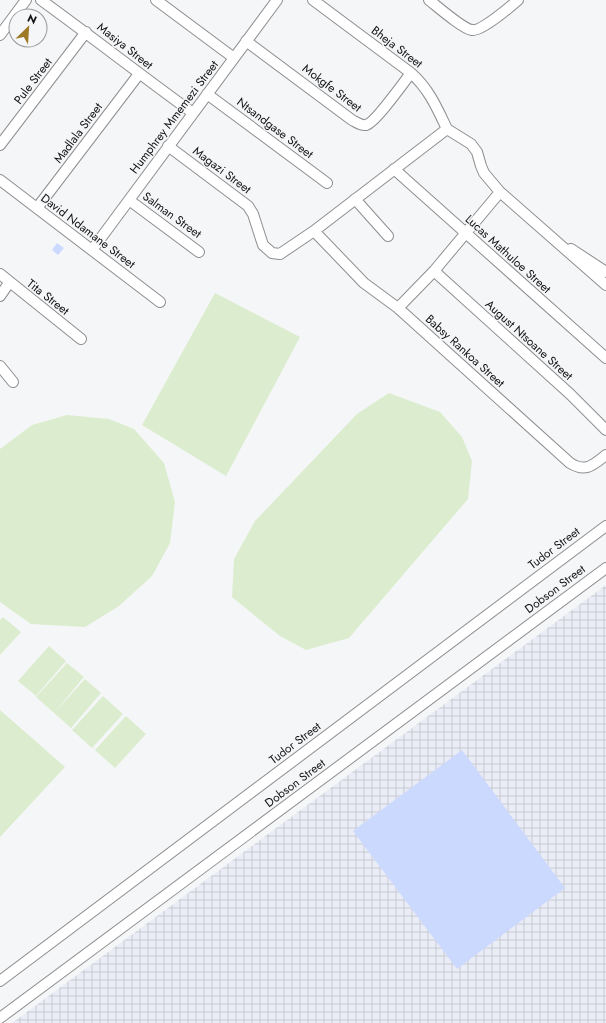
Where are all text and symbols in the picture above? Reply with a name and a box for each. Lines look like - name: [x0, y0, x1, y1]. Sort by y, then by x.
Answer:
- north arrow: [8, 8, 48, 48]
- text: N: [25, 10, 40, 28]
- street label: Masiya Street: [93, 18, 157, 74]
- street label: Bheja Street: [368, 22, 427, 72]
- street label: Pule Street: [10, 54, 56, 108]
- street label: Humphrey Mmemezi Street: [125, 57, 223, 177]
- street label: Mokgfe Street: [299, 60, 365, 116]
- street label: Ntsandgase Street: [233, 93, 317, 163]
- street label: Madlala Street: [49, 99, 107, 167]
- street label: Magazi Street: [189, 142, 255, 198]
- street label: Salman Street: [139, 188, 205, 243]
- street label: David Ndamane Street: [37, 189, 139, 273]
- street label: Lucas Mathuloe Street: [461, 210, 555, 298]
- street label: Tita Street: [23, 275, 73, 319]
- street label: August Ntsoane Street: [481, 296, 577, 384]
- street label: Babsy Rankoa Street: [421, 310, 509, 392]
- street label: Tudor Street: [524, 522, 584, 573]
- street label: Dobson Street: [521, 560, 589, 618]
- street label: Tudor Street: [265, 717, 325, 768]
- street label: Dobson Street: [261, 754, 329, 812]

